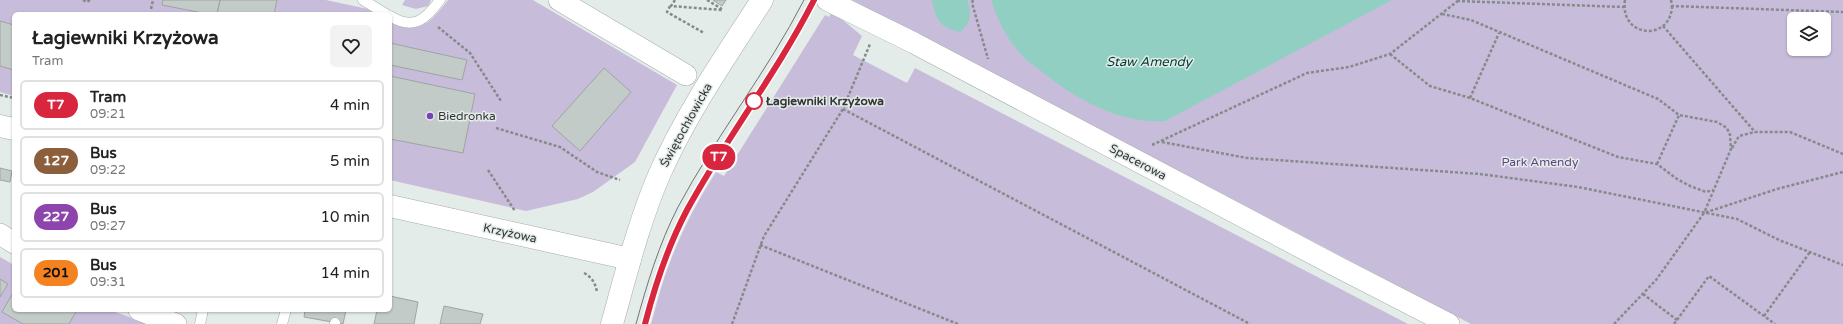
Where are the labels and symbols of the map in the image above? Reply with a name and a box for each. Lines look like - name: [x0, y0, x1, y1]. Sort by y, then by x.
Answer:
- water label: Staw Amendy: [1106, 54, 1194, 70]
- street label: Świętochłowicka: [657, 80, 715, 170]
- marker: Łagiewniki Krzyżowa: [745, 92, 763, 110]
- place label: Łagiewniki Krzyżowa: [766, 94, 884, 109]
- place label: Biedronka: [438, 109, 496, 123]
- marker: Biedronka: [425, 111, 435, 121]
- street label: Spacerowa: [1107, 141, 1169, 183]
- line badge: T7: [701, 144, 737, 170]
- park label: Park Amendy: [1502, 155, 1579, 169]
- street label: Krzyżowa: [482, 220, 538, 246]

